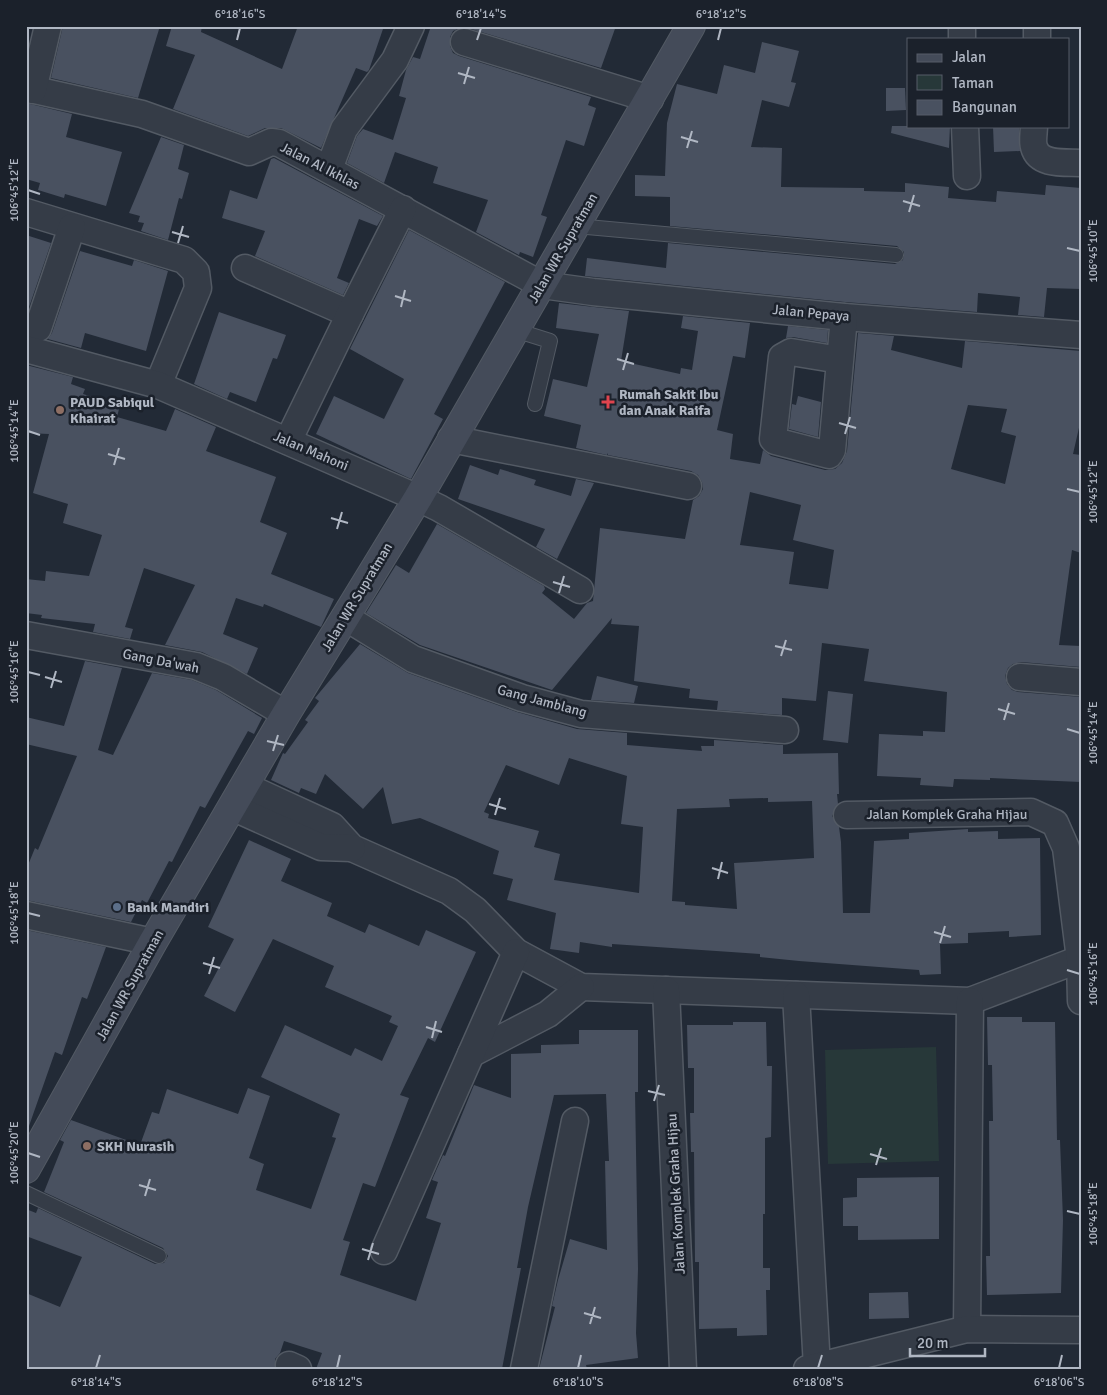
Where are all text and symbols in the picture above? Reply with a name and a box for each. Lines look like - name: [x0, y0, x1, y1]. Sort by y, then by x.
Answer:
- text: 6°18'16"S: [215, 7, 266, 22]
- text: 6°18'14"S: [456, 7, 507, 22]
- text: 6°18'12"S: [696, 7, 747, 22]
- legend: [907, 38, 1070, 128]
- text: Jalan: [952, 48, 986, 66]
- text: Taman: [952, 74, 994, 92]
- text: Bangunan: [952, 98, 1017, 116]
- street label: Jalan Al Ikhlas: [278, 139, 362, 193]
- text: 106°45'12"E: [7, 158, 22, 222]
- street label: Jalan WR Supratman: [525, 190, 601, 306]
- text: 106°45'10"E: [1086, 219, 1101, 283]
- street label: Jalan Pepaya: [772, 301, 850, 325]
- place label: Rumah Sakit Ibu dan Anak Raifa: [619, 386, 719, 419]
- place label: PAUD Sabiqul Khairat: [70, 394, 155, 427]
- marker: Rumah Sakit Ibu dan Anak Raifa: [601, 395, 615, 409]
- text: 106°45'14"E: [7, 399, 22, 463]
- marker: PAUD Sabiqul Khairat: [54, 404, 66, 416]
- street label: Jalan Mahoni: [271, 428, 351, 474]
- text: 106°45'12"E: [1086, 460, 1101, 524]
- street label: Jalan WR Supratman: [318, 539, 396, 655]
- text: 106°45'16"E: [7, 640, 22, 704]
- street label: Gang Da'wah: [121, 645, 201, 677]
- street label: Gang Jamblang: [495, 681, 589, 721]
- text: 106°45'14"E: [1086, 701, 1101, 765]
- street label: Jalan Komplek Graha Hijau: [867, 806, 1027, 823]
- text: 106°45'18"E: [7, 881, 22, 945]
- place label: Bank Mandiri: [127, 899, 209, 916]
- marker: Bank Mandiri: [111, 901, 123, 913]
- street label: Jalan WR Supratman: [93, 927, 167, 1043]
- text: 106°45'16"E: [1086, 942, 1101, 1006]
- street label: Jalan Komplek Graha Hijau: [663, 1113, 689, 1275]
- text: 106°45'20"E: [7, 1121, 22, 1185]
- place label: SKH Nurasih: [97, 1138, 175, 1155]
- marker: SKH Nurasih: [81, 1140, 93, 1152]
- text: 106°45'18"E: [1086, 1182, 1101, 1246]
- scale bar: [910, 1325, 984, 1357]
- text: 20 m: [917, 1334, 948, 1352]
- text: 6°18'14"S: [71, 1375, 122, 1390]
- text: 6°18'12"S: [312, 1375, 363, 1390]
- text: 6°18'10"S: [553, 1375, 604, 1390]
- text: 6°18'08"S: [793, 1375, 844, 1390]
- text: 6°18'06"S: [1034, 1375, 1085, 1390]

